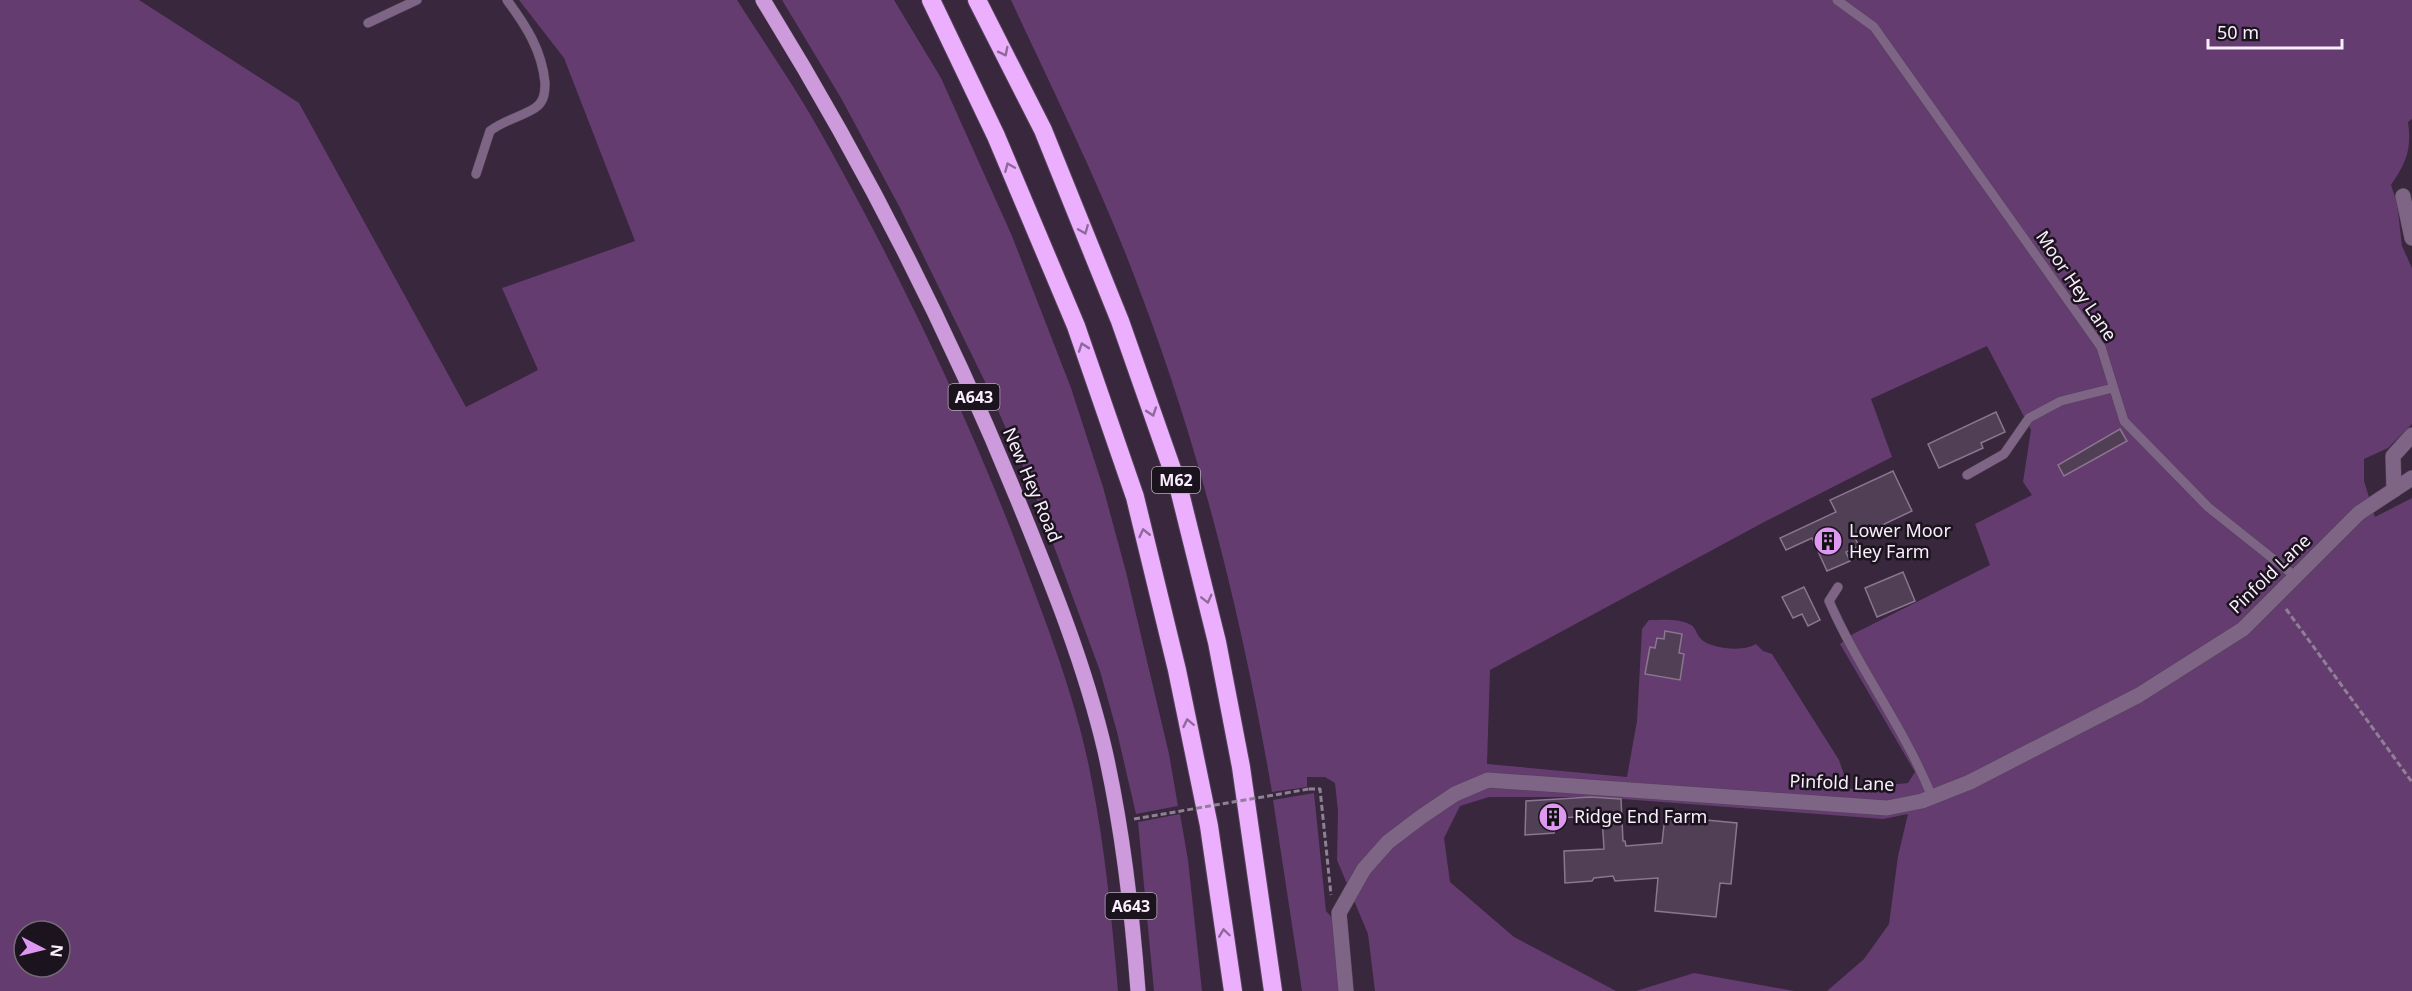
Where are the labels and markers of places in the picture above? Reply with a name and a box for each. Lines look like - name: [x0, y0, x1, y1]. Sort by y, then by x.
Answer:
- place label: Lower Moor Hey Farm: [1849, 518, 1951, 563]
- building icon: Lower Moor Hey Farm: [1812, 525, 1844, 557]
- building icon: Ridge End Farm: [1537, 801, 1569, 833]
- place label: Ridge End Farm: [1574, 804, 1707, 828]

